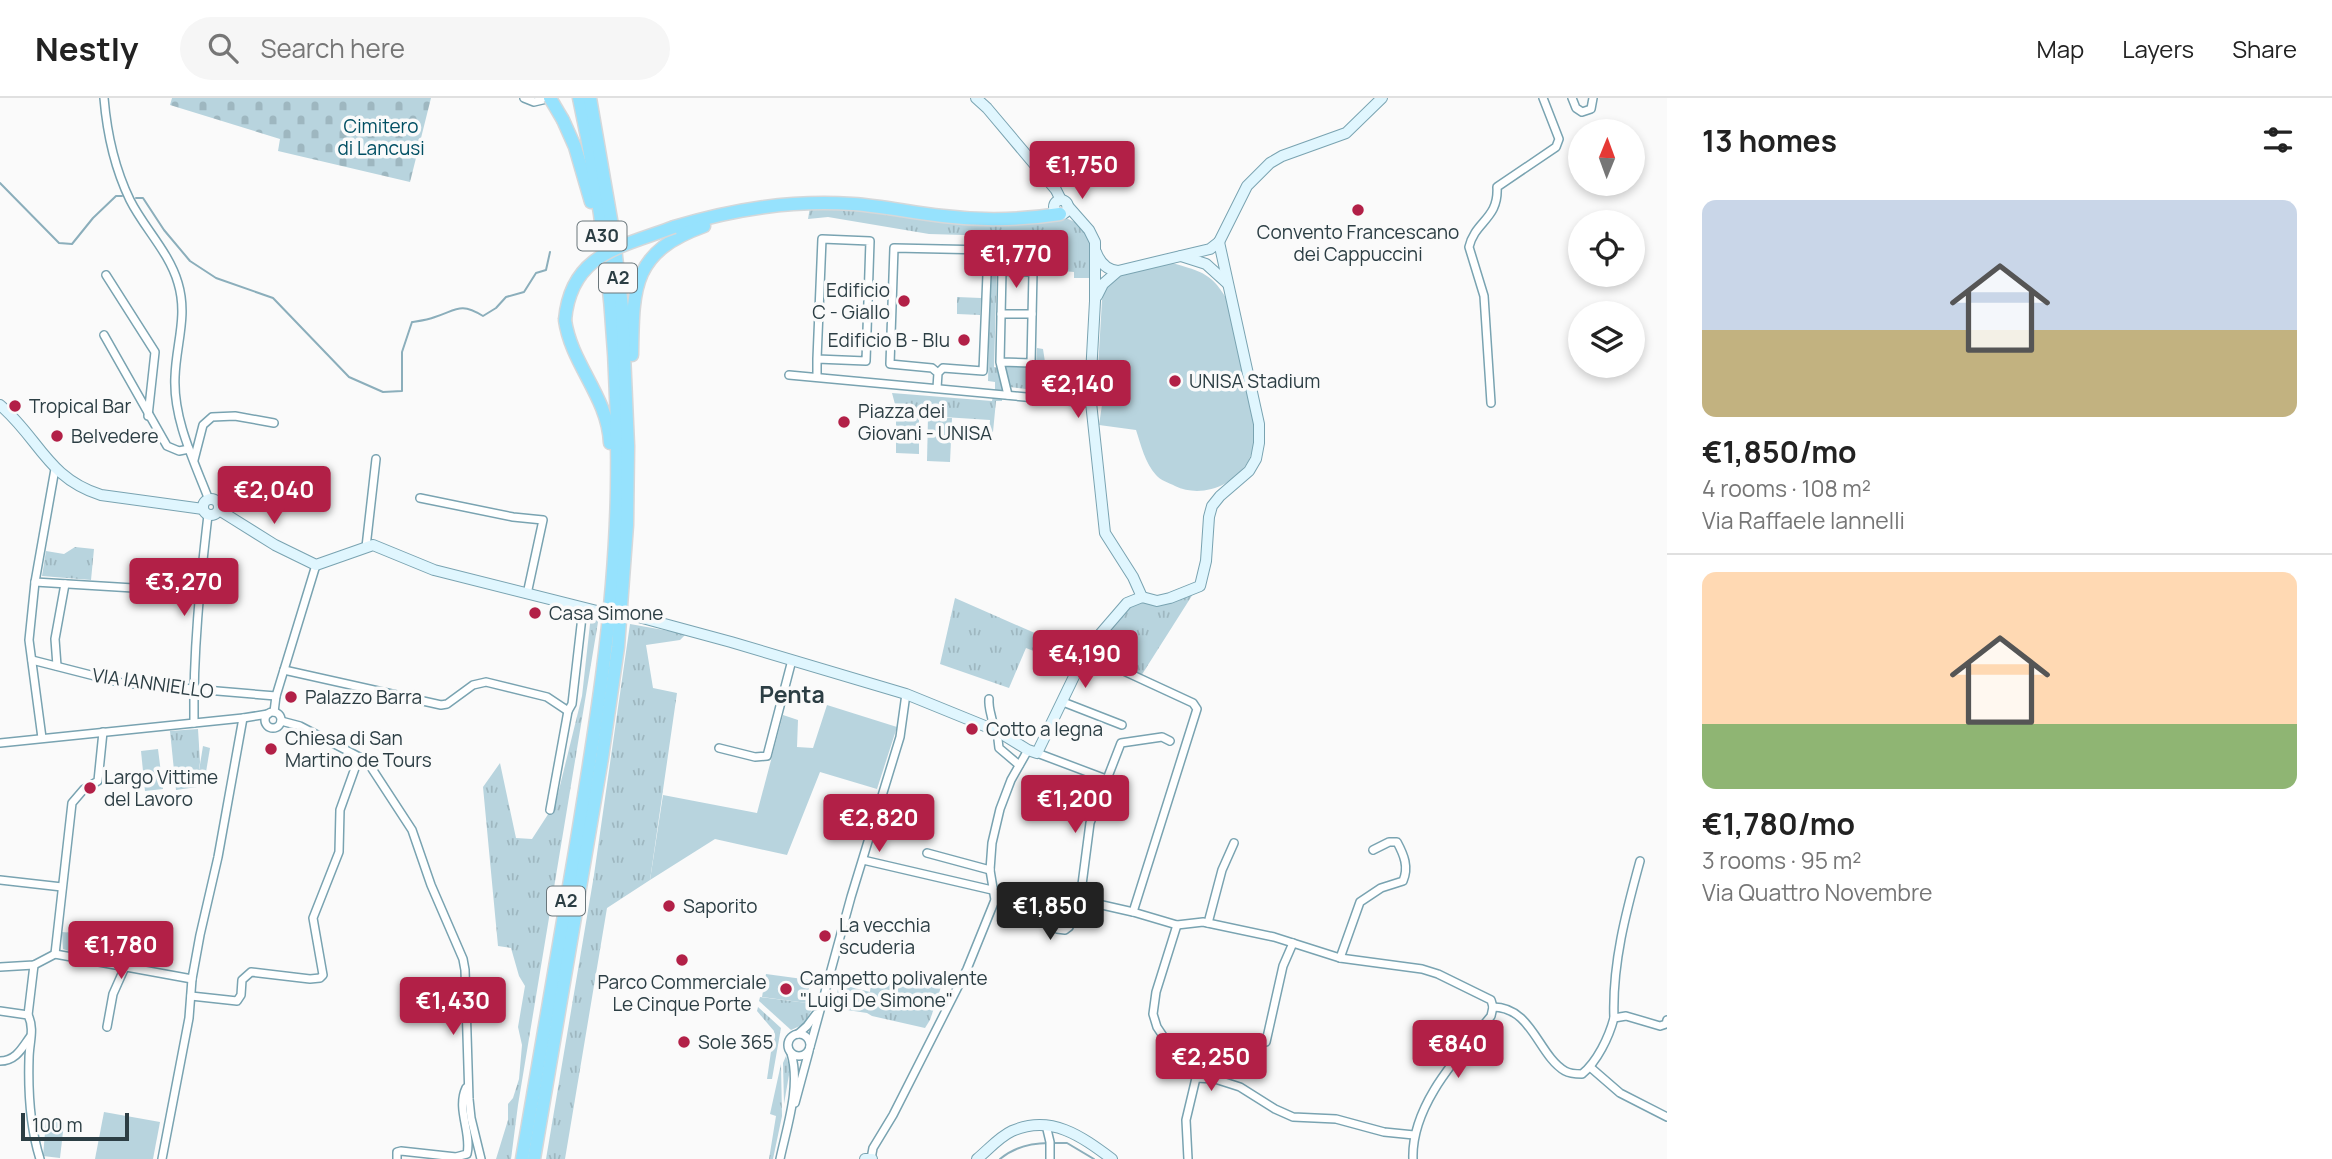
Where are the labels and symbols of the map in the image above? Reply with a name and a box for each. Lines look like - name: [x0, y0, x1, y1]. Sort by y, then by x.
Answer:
- park label: Cimitero di Lancusi: [337, 113, 425, 161]
- north arrow: [1568, 119, 1645, 196]
- pin: €1,750: [1025, 141, 1139, 201]
- marker: Convento Francescano dei Cappuccini: [1350, 202, 1366, 218]
- place label: Convento Francescano dei Cappuccini: [1257, 219, 1459, 267]
- road number: A30: [578, 222, 626, 251]
- pin: €1,770: [959, 230, 1073, 290]
- road number: A2: [599, 264, 637, 293]
- place label: Edificio C - Giallo: [812, 277, 890, 325]
- marker: Edificio C - Giallo: [896, 293, 912, 309]
- place label: Edificio B - Blu: [828, 327, 950, 353]
- marker: Edificio B - Blu: [956, 332, 972, 348]
- pin: €2,140: [1021, 360, 1135, 420]
- place label: UNISA Stadium: [1189, 368, 1320, 394]
- marker: UNISA Stadium: [1167, 373, 1183, 389]
- place label: Tropical Bar: [29, 393, 131, 419]
- marker: Tropical Bar: [7, 398, 23, 414]
- place label: Piazza dei Giovani - UNISA: [858, 398, 992, 446]
- marker: Piazza dei Giovani - UNISA: [836, 414, 852, 430]
- place label: Belvedere: [71, 423, 159, 449]
- marker: Belvedere: [49, 428, 65, 444]
- pin: €2,040: [217, 466, 331, 526]
- pin: €3,270: [127, 559, 241, 618]
- place label: Casa Simone: [549, 600, 663, 626]
- marker: Casa Simone: [527, 605, 543, 621]
- pin: €4,190: [1028, 630, 1142, 690]
- street label: VIA IANNIELLO: [91, 662, 216, 704]
- district label: Penta: [759, 678, 825, 710]
- place label: Palazzo Barra: [305, 684, 422, 710]
- marker: Palazzo Barra: [283, 689, 299, 705]
- place label: Cotto a legna: [986, 716, 1103, 742]
- marker: Cotto a legna: [964, 721, 980, 737]
- place label: Chiesa di San Martino de Tours: [285, 725, 432, 773]
- marker: Chiesa di San Martino de Tours: [263, 741, 279, 757]
- place label: Largo Vittime del Lavoro: [104, 764, 218, 812]
- pin: €1,200: [1018, 776, 1132, 835]
- marker: Largo Vittime del Lavoro: [82, 780, 98, 796]
- pin: €2,820: [822, 794, 936, 854]
- pin: €1,850: [993, 882, 1107, 942]
- road number: A2: [547, 886, 585, 916]
- place label: Saporito: [683, 893, 758, 919]
- marker: Saporito: [661, 898, 677, 914]
- place label: La vecchia scuderia: [839, 912, 930, 960]
- pin: €1,780: [64, 922, 178, 981]
- marker: La vecchia scuderia: [817, 928, 833, 944]
- marker: Parco Commerciale Le Cinque Porte: [674, 952, 690, 968]
- place label: Campetto polivalente "Luigi De Simone": [800, 965, 988, 1013]
- place label: Parco Commerciale Le Cinque Porte: [597, 969, 767, 1017]
- pin: €1,430: [396, 978, 510, 1037]
- marker: Campetto polivalente "Luigi De Simone": [778, 981, 794, 997]
- pin: €840: [1417, 1020, 1499, 1080]
- place label: Sole 365: [698, 1029, 774, 1055]
- marker: Sole 365: [676, 1034, 692, 1050]
- pin: €2,250: [1154, 1034, 1268, 1093]
- scale bar: [21, 1110, 130, 1142]

